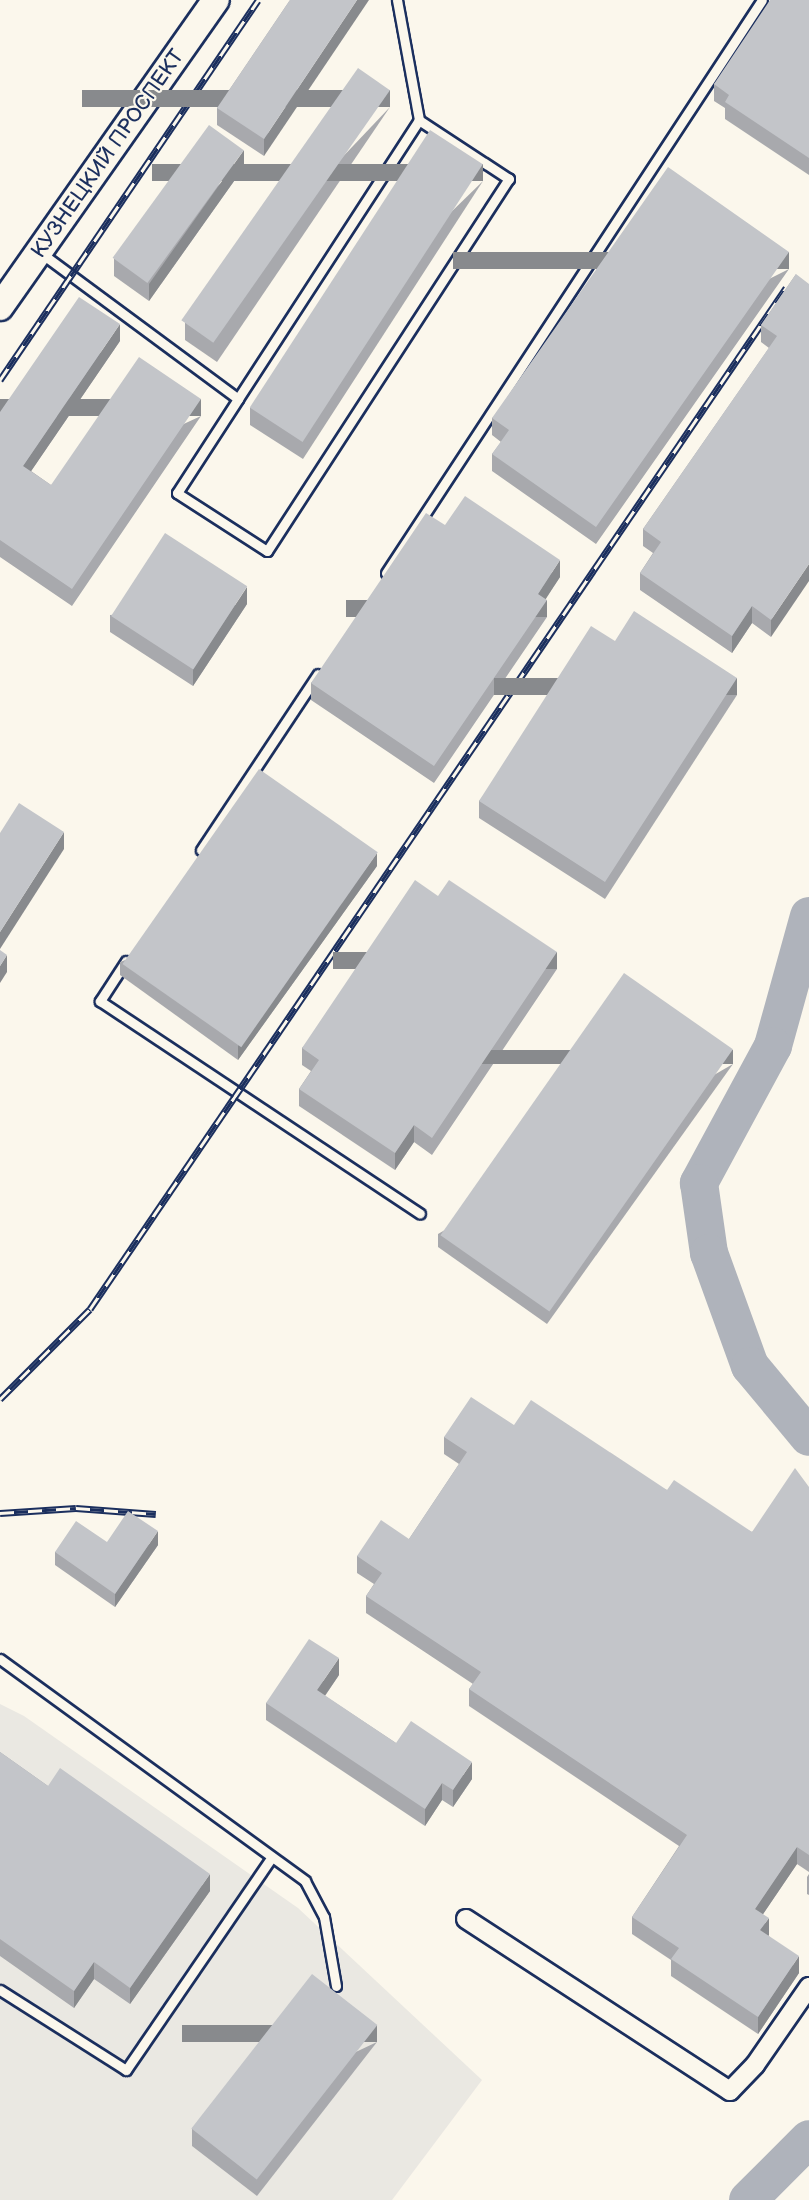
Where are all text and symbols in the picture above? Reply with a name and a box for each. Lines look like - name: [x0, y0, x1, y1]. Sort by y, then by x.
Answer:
- street label: КУЗНЕЦКИЙ ПРОСПЕКТ: [26, 45, 190, 263]

